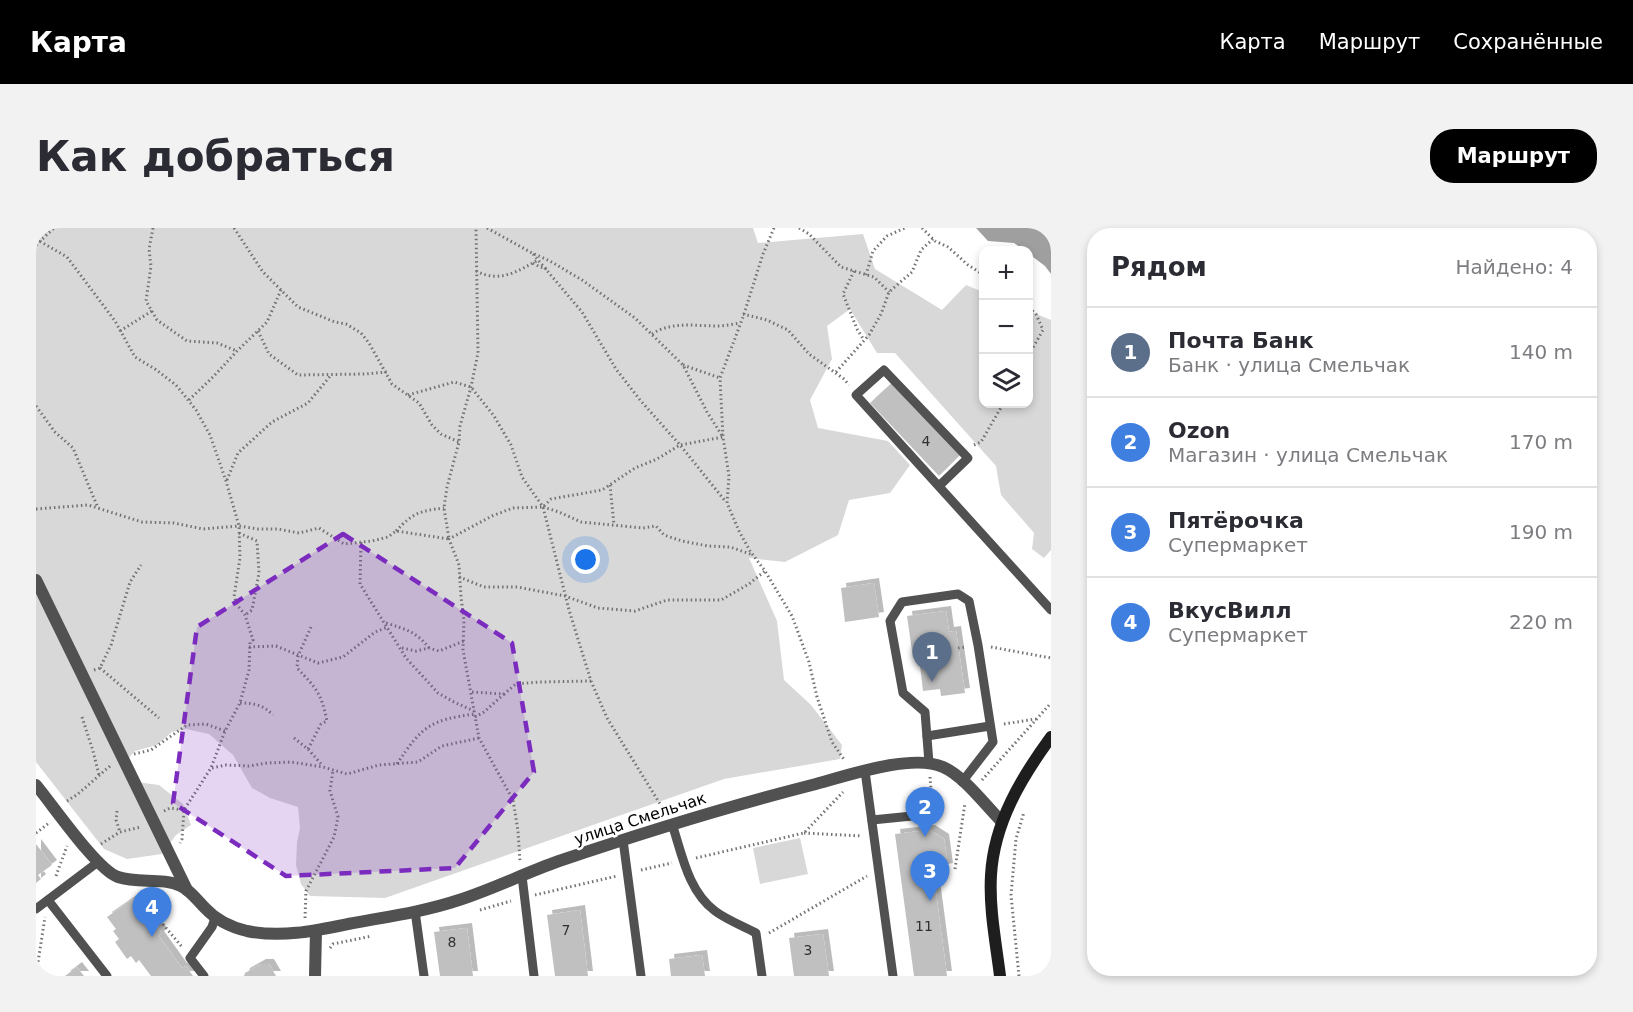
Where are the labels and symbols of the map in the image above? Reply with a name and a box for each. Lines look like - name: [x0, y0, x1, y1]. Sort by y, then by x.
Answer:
- house number: 4: [922, 433, 931, 449]
- your location: [571, 545, 600, 574]
- pin: 1: [912, 632, 952, 682]
- street label: улица Смельчак: [572, 788, 709, 849]
- pin: 2: [906, 788, 944, 837]
- pin: 3: [910, 852, 950, 901]
- pin: 4: [132, 888, 172, 937]
- house number: 11: [915, 918, 933, 934]
- house number: 7: [562, 922, 570, 938]
- house number: 8: [448, 934, 456, 950]
- house number: 3: [804, 942, 812, 958]

